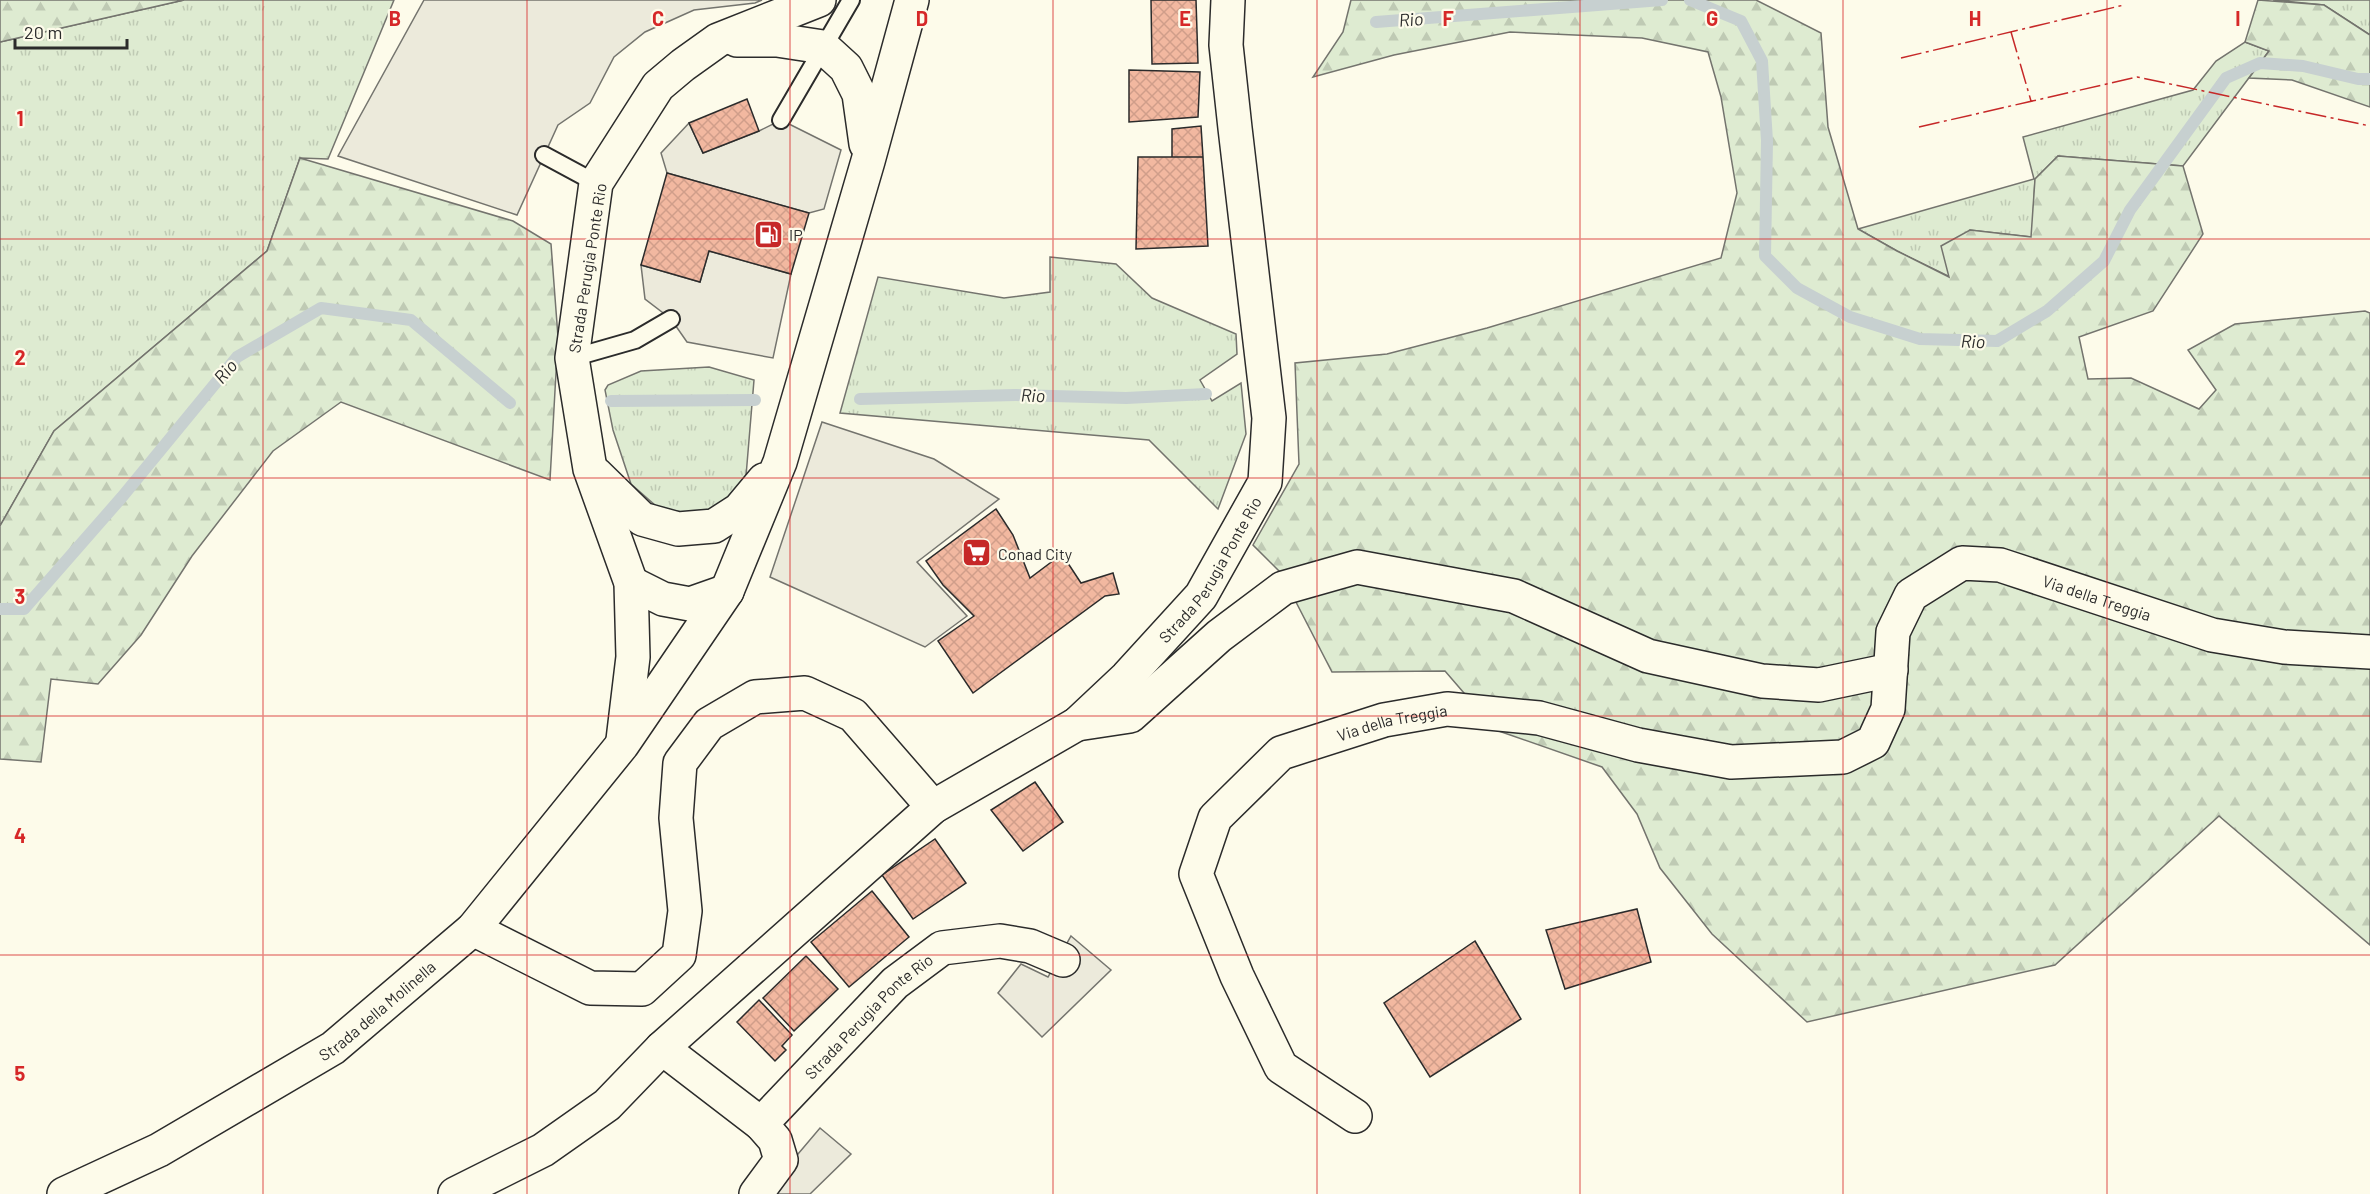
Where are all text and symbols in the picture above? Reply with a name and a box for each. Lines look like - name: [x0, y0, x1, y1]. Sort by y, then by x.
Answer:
- text: B: [389, 6, 401, 30]
- text: C: [652, 6, 664, 30]
- text: D: [916, 6, 928, 30]
- text: E: [1179, 6, 1191, 30]
- text: F: [1442, 6, 1454, 30]
- text: G: [1706, 6, 1718, 30]
- text: H: [1969, 6, 1981, 30]
- text: I: [2235, 6, 2241, 30]
- water label: Rio: [1398, 7, 1424, 31]
- scale bar: [15, 12, 128, 50]
- text: 20 m: [24, 21, 62, 43]
- text: 1: [16, 106, 24, 130]
- street label: Strada Perugia Ponte Rio: [564, 182, 610, 354]
- fuel station icon: IP: [752, 218, 784, 250]
- place label: IP: [789, 225, 803, 244]
- water label: Rio: [1960, 330, 1986, 352]
- text: 2: [14, 345, 26, 369]
- water label: Rio: [209, 354, 241, 388]
- water label: Rio: [1020, 384, 1046, 406]
- street label: Strada Perugia Ponte Rio: [1154, 493, 1265, 646]
- supermarket icon: Conad City: [961, 537, 993, 569]
- place label: Conad City: [998, 544, 1073, 563]
- street label: Via della Treggia: [2041, 570, 2154, 624]
- text: 3: [15, 584, 25, 608]
- street label: Via della Treggia: [1334, 700, 1448, 744]
- text: 4: [14, 823, 26, 847]
- street label: Strada Perugia Ponte Rio: [800, 949, 936, 1082]
- street label: Strada della Molinella: [315, 956, 439, 1064]
- text: 5: [15, 1061, 26, 1085]

